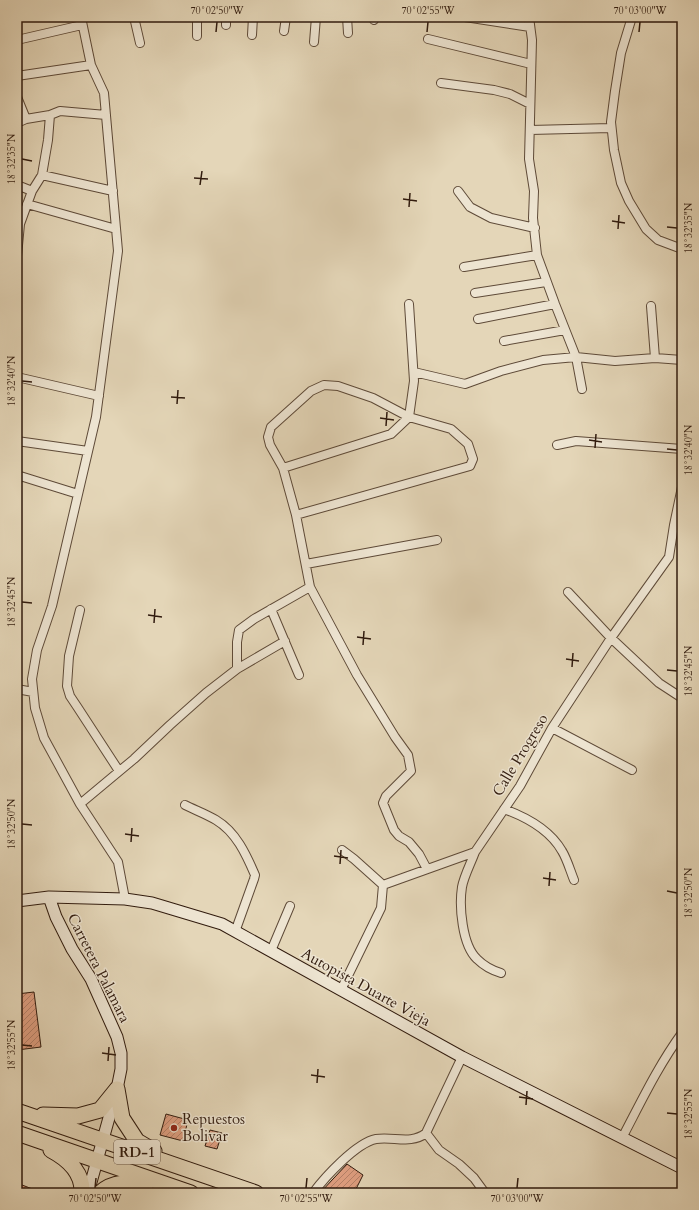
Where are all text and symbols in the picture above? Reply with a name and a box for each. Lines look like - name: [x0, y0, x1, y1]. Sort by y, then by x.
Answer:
- text: 70°02'50"W: [190, 4, 245, 18]
- text: 70°02'55"W: [401, 4, 456, 18]
- text: 70°03'00"W: [613, 4, 668, 18]
- text: 18°32'35"N: [5, 133, 19, 184]
- text: 18°32'35"N: [682, 202, 696, 253]
- text: 18°32'40"N: [5, 355, 19, 406]
- text: 18°32'40"N: [682, 424, 696, 475]
- text: 18°32'45"N: [5, 576, 19, 627]
- text: 18°32'45"N: [682, 645, 696, 696]
- street label: Calle Progreso: [488, 710, 552, 800]
- text: 18°32'50"N: [5, 798, 19, 849]
- text: 18°32'50"N: [682, 867, 696, 918]
- street label: Carretera Palamara: [63, 910, 135, 1026]
- street label: Autopista Duarte Vieja: [298, 943, 435, 1031]
- text: 18°32'55"N: [5, 1019, 19, 1070]
- text: 18°32'55"N: [682, 1088, 696, 1139]
- place label: Repuestos Bolivar: [182, 1109, 245, 1146]
- marker: Repuestos Bolivar: [169, 1123, 179, 1133]
- road number: RD-1: [114, 1140, 160, 1164]
- text: 70°02'50"W: [68, 1192, 123, 1206]
- text: 70°02'55"W: [279, 1192, 334, 1206]
- text: 70°03'00"W: [490, 1192, 545, 1206]

